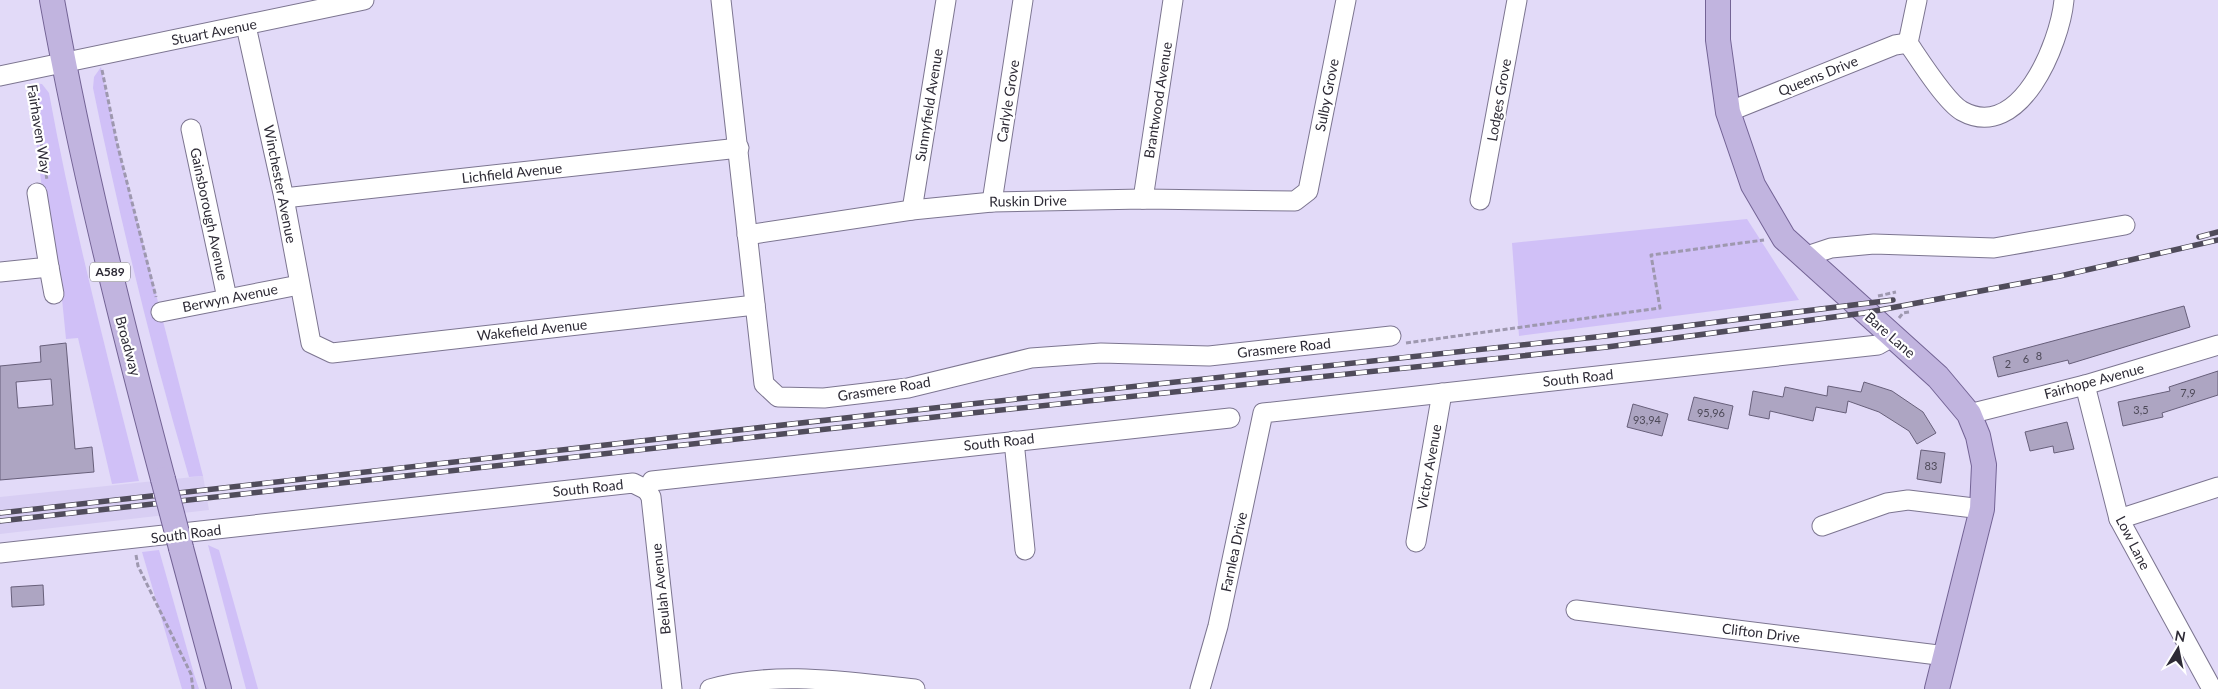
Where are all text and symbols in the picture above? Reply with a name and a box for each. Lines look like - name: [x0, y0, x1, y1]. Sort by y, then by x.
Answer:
- street label: Stuart Avenue: [170, 15, 258, 48]
- street label: Brantwood Avenue: [1140, 40, 1175, 159]
- street label: Sunnyfield Avenue: [911, 47, 946, 163]
- street label: Queens Drive: [1775, 52, 1860, 99]
- street label: Sulby Grove: [1311, 57, 1342, 133]
- street label: Lodges Grove: [1483, 57, 1514, 143]
- street label: Carlyle Grove: [993, 58, 1022, 143]
- street label: Fairhaven Way: [24, 83, 55, 176]
- street label: Winchester Avenue: [261, 123, 300, 245]
- street label: Gainsborough Avenue: [187, 146, 232, 282]
- street label: Lichfield Avenue: [461, 159, 563, 186]
- street label: Ruskin Drive: [989, 191, 1067, 210]
- road number: A589: [90, 262, 130, 282]
- street label: Berwyn Avenue: [181, 280, 279, 315]
- street label: Bare Lane: [1862, 308, 1919, 361]
- street label: Broadway: [112, 314, 145, 378]
- street label: Wakefield Avenue: [476, 315, 588, 344]
- street label: Grasmere Road: [1236, 334, 1332, 361]
- house number: 8: [2036, 349, 2042, 362]
- house number: 6: [2023, 352, 2029, 365]
- house number: 2: [2005, 357, 2011, 370]
- street label: Fairhope Avenue: [2042, 359, 2146, 402]
- street label: South Road: [1542, 365, 1614, 390]
- street label: Grasmere Road: [836, 373, 932, 404]
- house number: 7,9: [2180, 386, 2196, 399]
- house number: 3,5: [2133, 403, 2149, 416]
- house number: 95,96: [1697, 406, 1725, 419]
- house number: 93,94: [1633, 413, 1662, 426]
- street label: Victor Avenue: [1413, 423, 1444, 511]
- street label: South Road: [963, 429, 1035, 454]
- house number: 83: [1925, 459, 1937, 472]
- street label: South Road: [552, 475, 624, 500]
- street label: Farnlea Drive: [1217, 510, 1250, 593]
- street label: Low Lane: [2113, 513, 2154, 573]
- street label: South Road: [150, 521, 222, 546]
- street label: Beulah Avenue: [647, 543, 674, 636]
- street label: Clifton Drive: [1721, 619, 1801, 646]
- north arrow: [2153, 624, 2203, 674]
- text: N: [2174, 626, 2187, 645]

